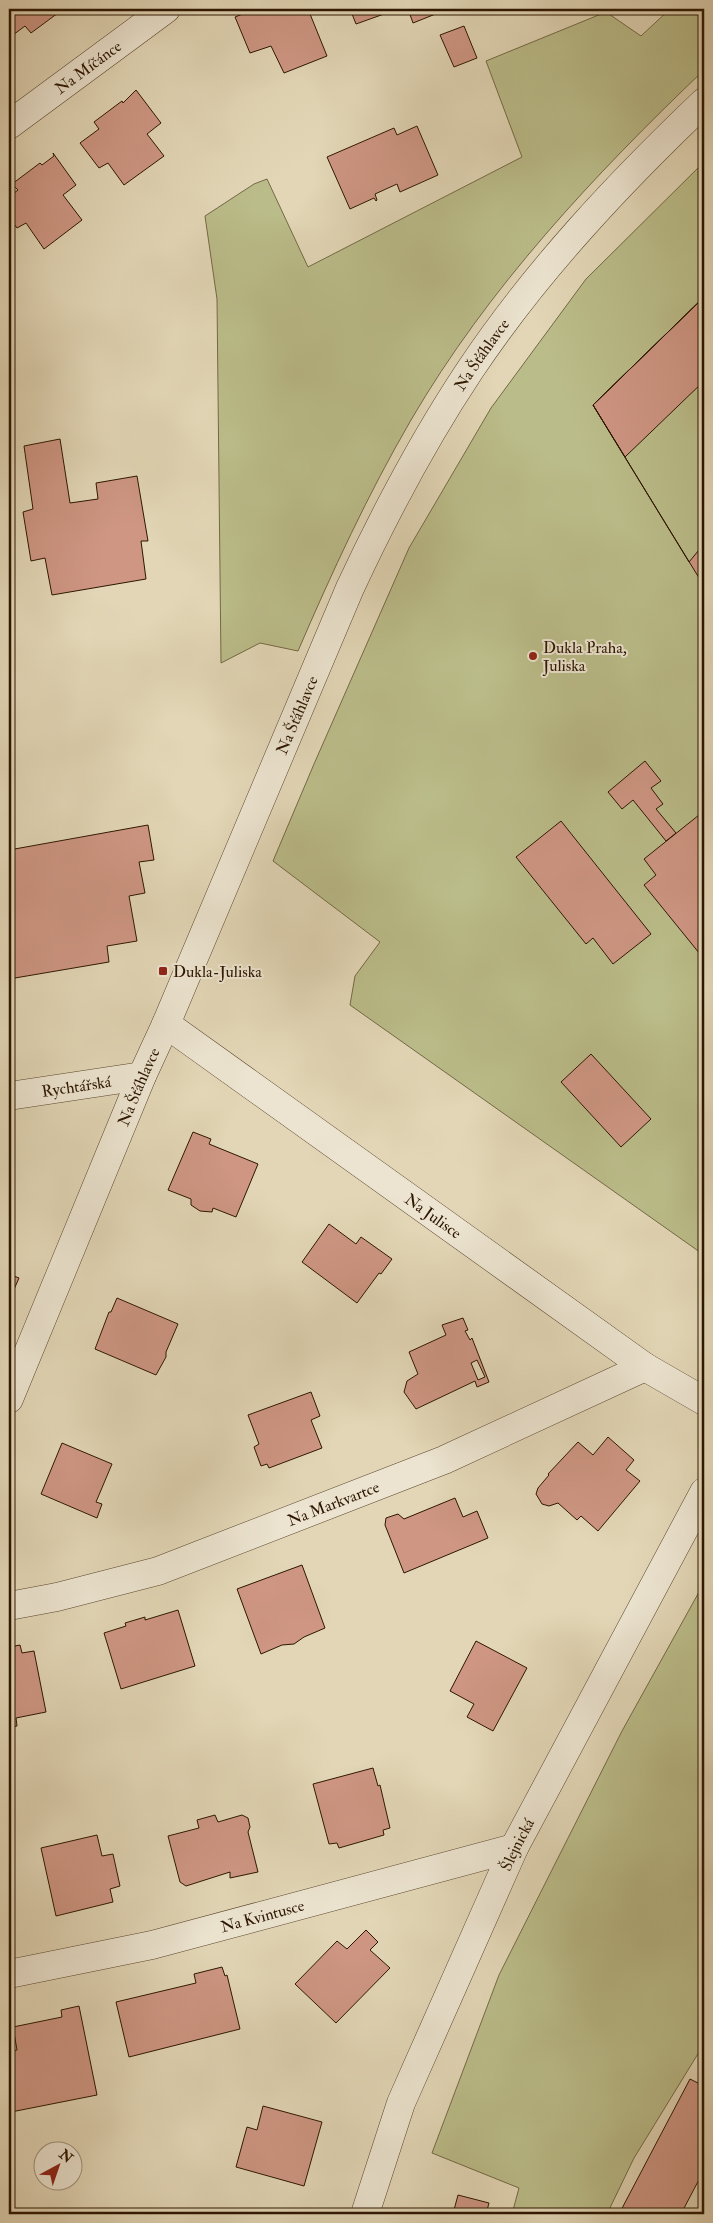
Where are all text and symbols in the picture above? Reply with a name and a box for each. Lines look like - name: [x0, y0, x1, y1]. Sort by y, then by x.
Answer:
- street label: Na Míčánce: [51, 36, 126, 99]
- street label: Na Šťáhlavce: [450, 315, 514, 395]
- place label: Dukla Praha, Juliska: [542, 638, 627, 677]
- marker: Dukla Praha, Juliska: [527, 650, 539, 662]
- street label: Na Šťáhlavce: [272, 673, 323, 758]
- place label: Dukla-Juliska: [173, 962, 262, 983]
- marker: Dukla-Juliska: [157, 965, 169, 977]
- street label: Na Šťáhlavce: [114, 1044, 165, 1129]
- street label: Rychtářská: [40, 1072, 113, 1102]
- street label: Na Julisce: [401, 1189, 466, 1244]
- street label: Na Markvartce: [285, 1477, 383, 1531]
- street label: Šlejnická: [495, 1815, 539, 1874]
- street label: Na Kvintusce: [218, 1896, 307, 1937]
- north arrow: [32, 2140, 82, 2190]
- text: N: [55, 2145, 77, 2167]

